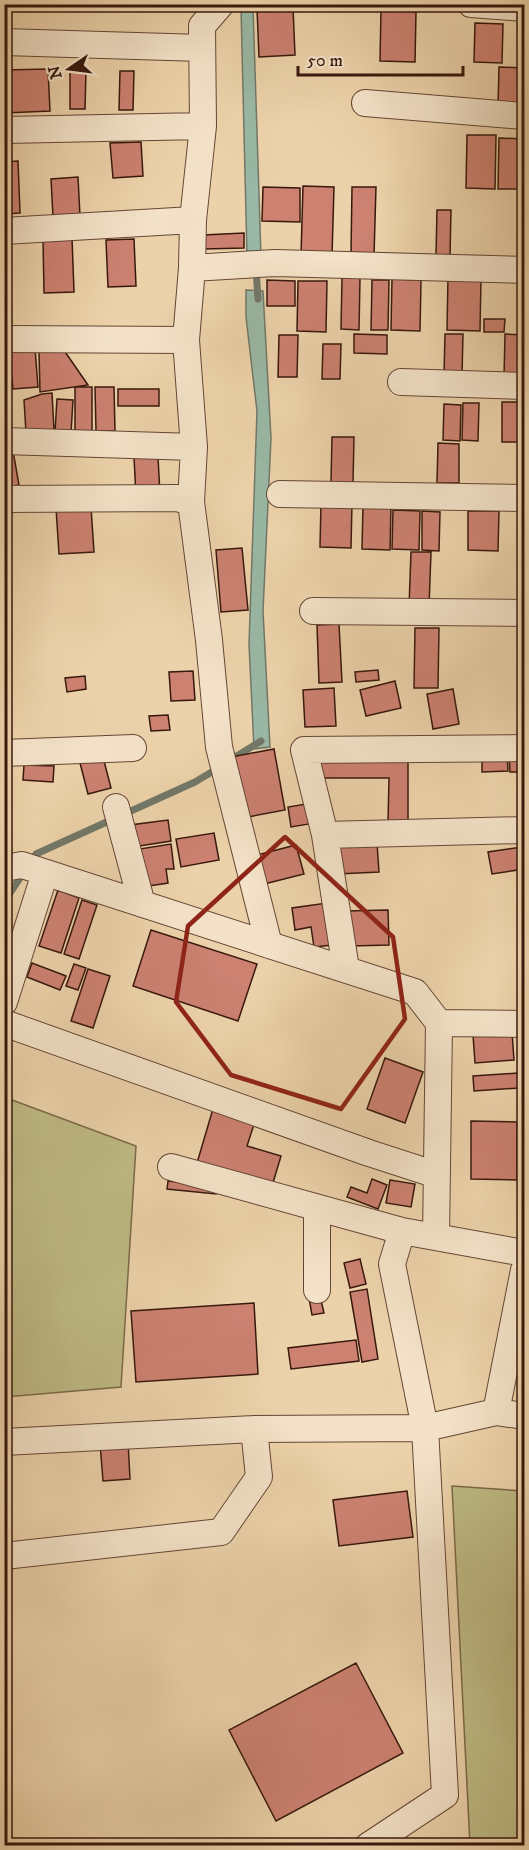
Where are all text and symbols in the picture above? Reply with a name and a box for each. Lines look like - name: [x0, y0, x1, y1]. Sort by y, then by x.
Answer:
- north arrow: [39, 39, 99, 99]
- scale bar: [298, 39, 463, 77]
- text: 50 m: [307, 50, 343, 72]
- text: N: [44, 64, 67, 81]

